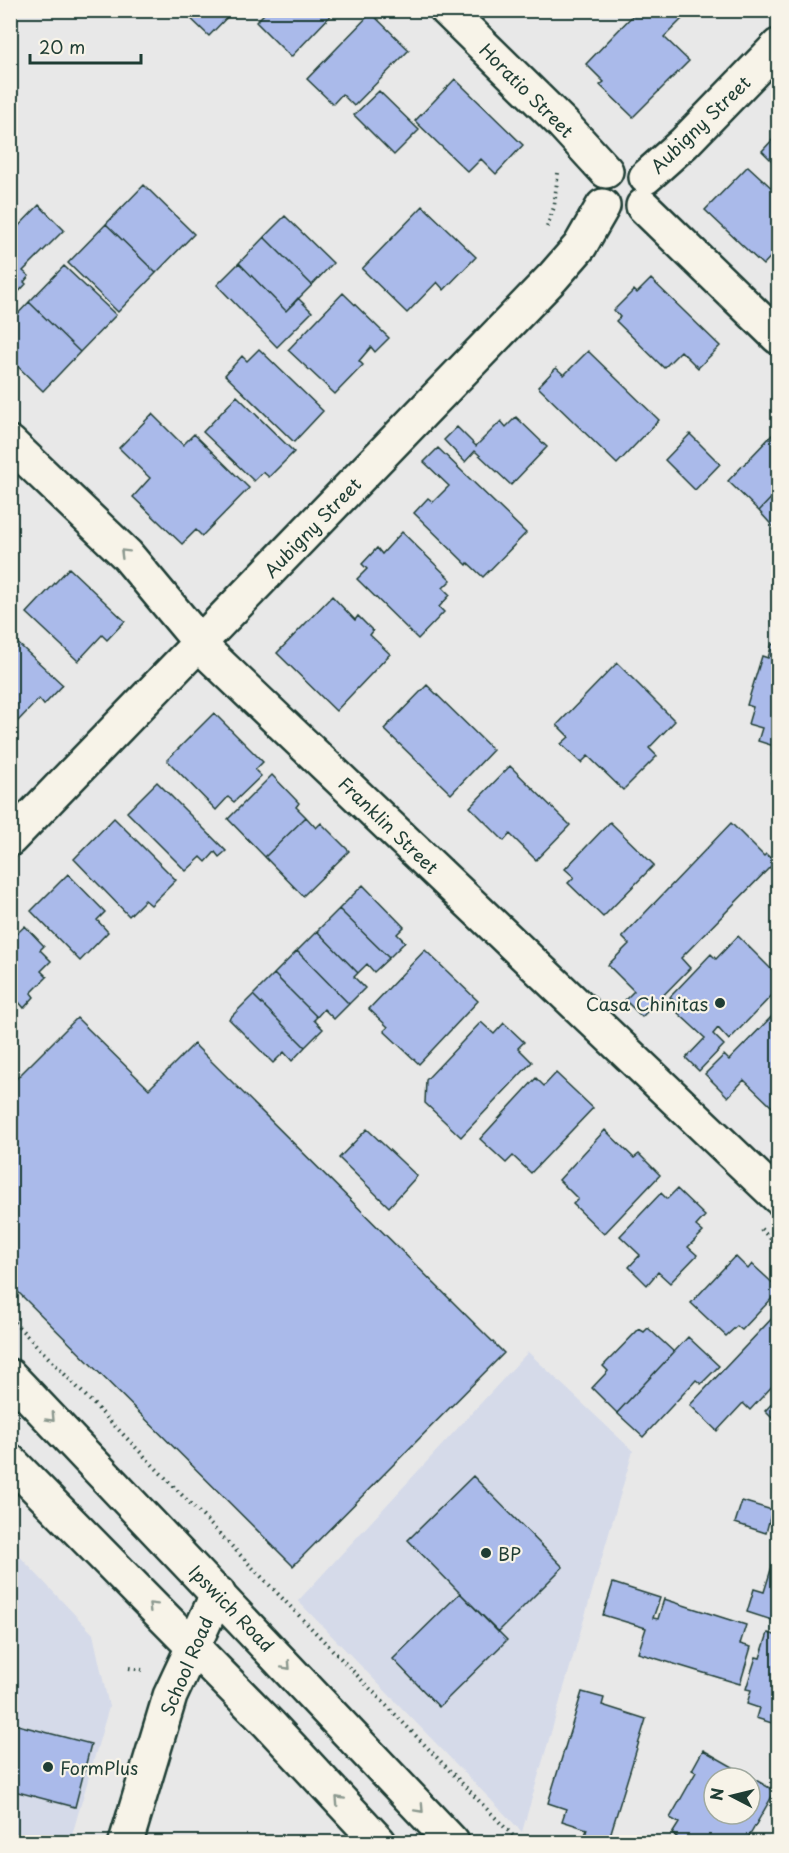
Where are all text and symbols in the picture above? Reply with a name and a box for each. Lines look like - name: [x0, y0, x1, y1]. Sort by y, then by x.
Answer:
- scale bar: [30, 27, 141, 65]
- text: 20 m: [39, 33, 85, 60]
- street label: Horatio Street: [474, 37, 580, 143]
- street label: Aubigny Street: [644, 69, 756, 179]
- street label: Aubigny Street: [257, 471, 367, 583]
- one-way arrow: [120, 549, 131, 559]
- street label: Franklin Street: [333, 770, 445, 880]
- place label: Casa Chinitas: [586, 990, 708, 1017]
- marker: Casa Chinitas: [713, 996, 727, 1010]
- one-way arrow: [44, 1412, 55, 1422]
- place label: BP: [498, 1540, 521, 1567]
- marker: BP: [479, 1546, 493, 1560]
- street label: Ipswich Road: [183, 1558, 281, 1658]
- one-way arrow: [148, 1602, 159, 1613]
- street label: School Road: [153, 1612, 219, 1720]
- one-way arrow: [280, 1659, 291, 1670]
- place label: FormPlus: [60, 1754, 138, 1781]
- marker: FormPlus: [41, 1760, 55, 1774]
- north arrow: [702, 1766, 762, 1826]
- text: N: [703, 1786, 729, 1802]
- one-way arrow: [335, 1796, 346, 1806]
- one-way arrow: [413, 1802, 424, 1812]

